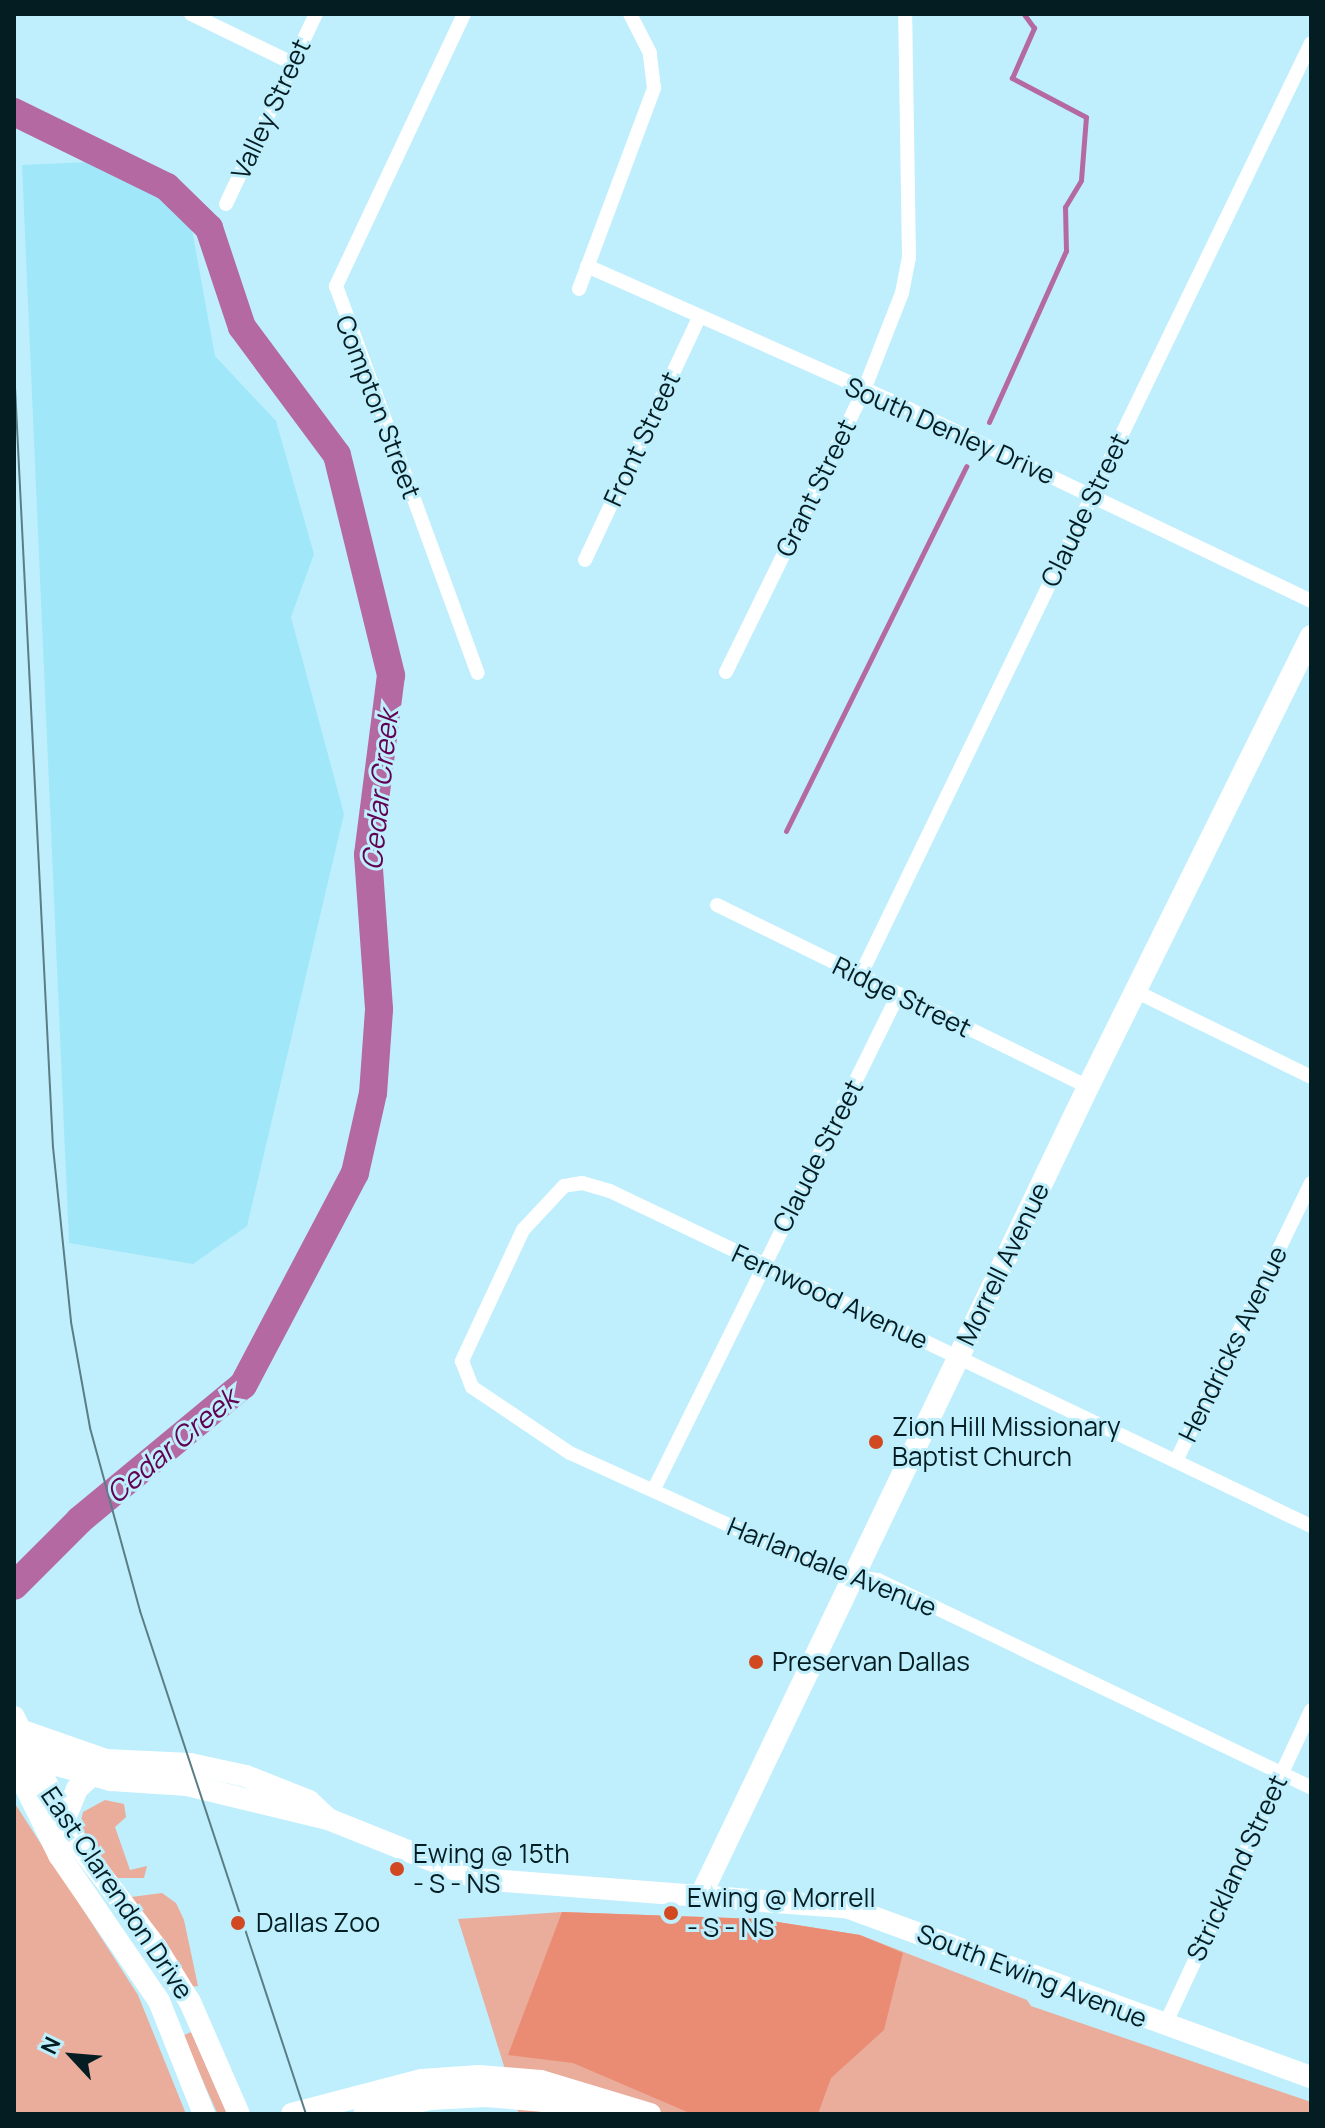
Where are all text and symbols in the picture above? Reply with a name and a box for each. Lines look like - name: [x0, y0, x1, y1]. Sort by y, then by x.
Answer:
- street label: Valley Street: [225, 34, 317, 184]
- street label: Compton Street: [329, 311, 427, 503]
- street label: Front Street: [597, 367, 687, 511]
- street label: South Denley Drive: [840, 371, 1060, 491]
- street label: Grant Street: [769, 414, 863, 562]
- street label: Claude Street: [1034, 428, 1136, 592]
- water label: Cedar Creek: [354, 708, 404, 872]
- street label: Ridge Street: [828, 950, 976, 1044]
- street label: Claude Street: [766, 1075, 870, 1237]
- street label: Morrell Avenue: [950, 1177, 1056, 1351]
- street label: Fernwood Avenue: [727, 1238, 933, 1356]
- street label: Hendricks Avenue: [1172, 1241, 1294, 1447]
- water label: Cedar Creek: [99, 1380, 243, 1510]
- place label: Zion Hill Missionary Baptist Church: [892, 1411, 1121, 1472]
- marker: Zion Hill Missionary Baptist Church: [867, 1433, 885, 1451]
- street label: Harlandale Avenue: [723, 1511, 941, 1623]
- place label: Preservan Dallas: [772, 1646, 970, 1678]
- marker: Preservan Dallas: [747, 1653, 765, 1671]
- street label: Strickland Street: [1180, 1770, 1294, 1966]
- street label: East Clarendon Drive: [34, 1781, 200, 2005]
- place label: Ewing @ 15th - S - NS: [413, 1838, 570, 1900]
- marker: Ewing @ 15th - S - NS: [388, 1860, 406, 1878]
- place label: Ewing @ Morrell - S - NS: [687, 1882, 876, 1944]
- marker: Ewing @ Morrell - S - NS: [662, 1904, 680, 1922]
- place label: Dallas Zoo: [256, 1907, 380, 1939]
- marker: Dallas Zoo: [227, 1912, 249, 1934]
- street label: South Ewing Avenue: [913, 1918, 1151, 2034]
- north arrow: [32, 2016, 112, 2096]
- text: N: [33, 2032, 67, 2059]

